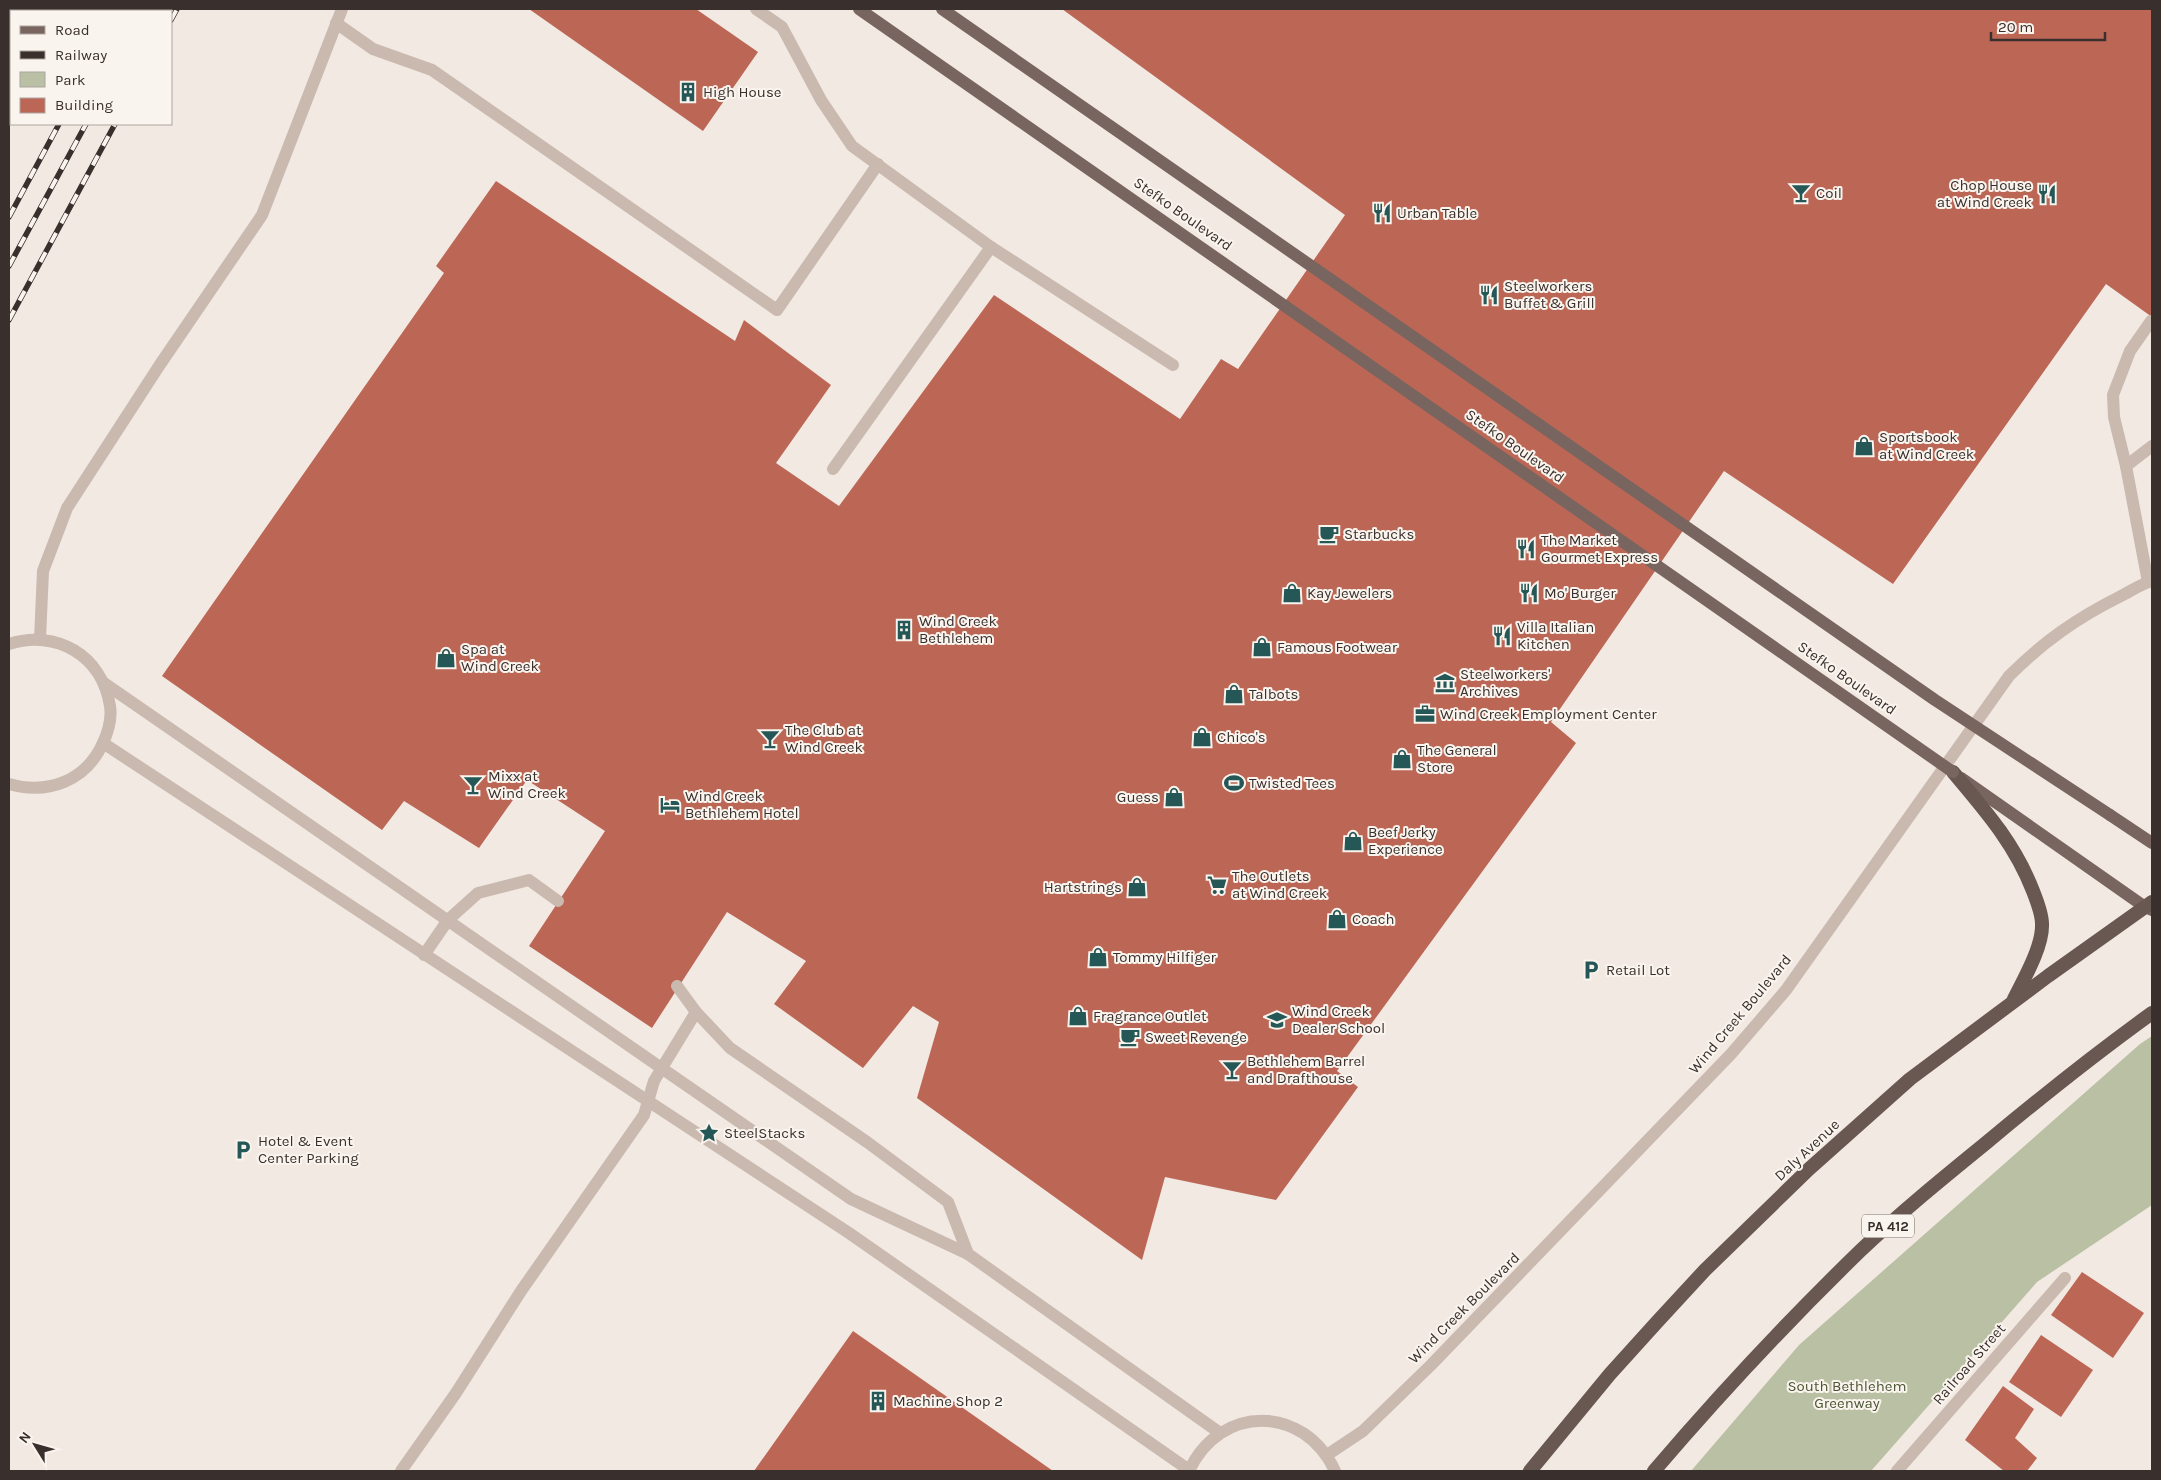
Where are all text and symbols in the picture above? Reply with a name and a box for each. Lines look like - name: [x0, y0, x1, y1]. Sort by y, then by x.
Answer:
- legend: [10, 10, 172, 125]
- scale bar: [1991, 10, 2105, 42]
- text: 20 m: [1998, 18, 2033, 36]
- text: Road: [55, 21, 90, 39]
- text: Railway: [55, 46, 107, 64]
- text: Park: [55, 71, 85, 89]
- building icon: High House: [677, 81, 699, 103]
- place label: High House: [703, 83, 781, 101]
- text: Building: [55, 96, 113, 114]
- street label: Stefko Boulevard: [1130, 173, 1236, 255]
- place label: Chop House at Wind Creek: [1937, 176, 2032, 211]
- bar icon: Coil: [1790, 182, 1812, 204]
- restaurant icon: Chop House at Wind Creek: [2036, 183, 2058, 205]
- place label: Coil: [1816, 184, 1842, 202]
- restaurant icon: Urban Table: [1371, 202, 1393, 224]
- place label: Urban Table: [1397, 204, 1477, 222]
- place label: Steelworkers Buffet & Grill: [1504, 277, 1595, 312]
- restaurant icon: Steelworkers Buffet & Grill: [1478, 284, 1500, 306]
- street label: Stefko Boulevard: [1462, 405, 1568, 487]
- place label: Sportsbook at Wind Creek: [1879, 428, 1974, 463]
- shop icon: Sportsbook at Wind Creek: [1853, 435, 1875, 457]
- cafe icon: Starbucks: [1318, 523, 1340, 545]
- place label: Starbucks: [1344, 525, 1414, 543]
- place label: The Market Gourmet Express: [1541, 531, 1658, 566]
- restaurant icon: The Market Gourmet Express: [1515, 538, 1537, 560]
- shop icon: Kay Jewelers: [1281, 582, 1303, 604]
- restaurant icon: Mo' Burger: [1518, 582, 1540, 604]
- place label: Kay Jewelers: [1307, 584, 1392, 602]
- place label: Mo' Burger: [1544, 584, 1616, 602]
- place label: Wind Creek Bethlehem: [919, 612, 997, 647]
- place label: Villa Italian Kitchen: [1517, 618, 1594, 653]
- building icon: Wind Creek Bethlehem: [893, 619, 915, 641]
- restaurant icon: Villa Italian Kitchen: [1491, 625, 1513, 647]
- shop icon: Famous Footwear: [1251, 636, 1273, 658]
- street label: Stefko Boulevard: [1794, 637, 1900, 719]
- place label: Famous Footwear: [1277, 638, 1398, 656]
- place label: Spa at Wind Creek: [461, 640, 539, 675]
- shop icon: Spa at Wind Creek: [435, 647, 457, 669]
- place label: Steelworkers' Archives: [1460, 665, 1550, 700]
- museum icon: Steelworkers' Archives: [1434, 672, 1456, 694]
- shop icon: Talbots: [1223, 683, 1245, 705]
- place label: Talbots: [1249, 685, 1298, 703]
- office icon: Wind Creek Employment Center: [1414, 703, 1436, 725]
- place label: Wind Creek Employment Center: [1440, 705, 1657, 723]
- place label: The Club at Wind Creek: [785, 721, 863, 756]
- shop icon: Chico's: [1191, 726, 1213, 748]
- bar icon: The Club at Wind Creek: [759, 728, 781, 750]
- place label: Chico's: [1217, 728, 1266, 746]
- place label: The General Store: [1417, 741, 1497, 776]
- shop icon: The General Store: [1391, 748, 1413, 770]
- place label: Mixx at Wind Creek: [488, 767, 566, 802]
- sports icon: Twisted Tees: [1223, 772, 1245, 794]
- bar icon: Mixx at Wind Creek: [462, 774, 484, 796]
- place label: Twisted Tees: [1249, 774, 1335, 792]
- shop icon: Guess: [1163, 786, 1185, 808]
- place label: Wind Creek Bethlehem Hotel: [685, 787, 799, 822]
- place label: Guess: [1117, 788, 1159, 806]
- hotel icon: Wind Creek Bethlehem Hotel: [659, 794, 681, 816]
- place label: Beef Jerky Experience: [1368, 823, 1443, 858]
- shop icon: Beef Jerky Experience: [1342, 830, 1364, 852]
- place label: The Outlets at Wind Creek: [1232, 867, 1327, 902]
- supermarket icon: The Outlets at Wind Creek: [1206, 874, 1228, 896]
- shop icon: Hartstrings: [1126, 876, 1148, 898]
- place label: Hartstrings: [1044, 878, 1122, 896]
- shop icon: Coach: [1326, 908, 1348, 930]
- place label: Coach: [1352, 910, 1394, 928]
- shop icon: Tommy Hilfiger: [1087, 946, 1109, 968]
- place label: Tommy Hilfiger: [1113, 948, 1217, 966]
- street label: Wind Creek Boulevard: [1685, 951, 1795, 1077]
- parking icon: Retail Lot: [1580, 959, 1602, 981]
- place label: Retail Lot: [1606, 961, 1670, 979]
- place label: Wind Creek Dealer School: [1292, 1002, 1385, 1037]
- shop icon: Fragrance Outlet: [1067, 1005, 1089, 1027]
- place label: Fragrance Outlet: [1093, 1007, 1207, 1025]
- school or university icon: Wind Creek Dealer School: [1266, 1009, 1288, 1031]
- cafe icon: Sweet Revenge: [1119, 1026, 1141, 1048]
- place label: Sweet Revenge: [1145, 1028, 1247, 1046]
- place label: Bethlehem Barrel and Drafthouse: [1247, 1052, 1365, 1087]
- bar icon: Bethlehem Barrel and Drafthouse: [1221, 1059, 1243, 1081]
- street label: Daly Avenue: [1771, 1115, 1843, 1185]
- place icon: SteelStacks: [698, 1122, 720, 1144]
- place label: SteelStacks: [724, 1124, 805, 1142]
- place label: Hotel & Event Center Parking: [258, 1132, 359, 1167]
- parking icon: Hotel & Event Center Parking: [232, 1139, 254, 1161]
- road number: PA 412: [1862, 1214, 1914, 1238]
- street label: Wind Creek Boulevard: [1405, 1249, 1523, 1367]
- street label: Railroad Street: [1929, 1319, 2009, 1408]
- park label: South Bethlehem Greenway: [1787, 1377, 1907, 1412]
- building icon: Machine Shop 2: [867, 1390, 889, 1412]
- place label: Machine Shop 2: [893, 1392, 1003, 1410]
- north arrow: [10, 1420, 60, 1470]
- text: N: [15, 1428, 35, 1447]

